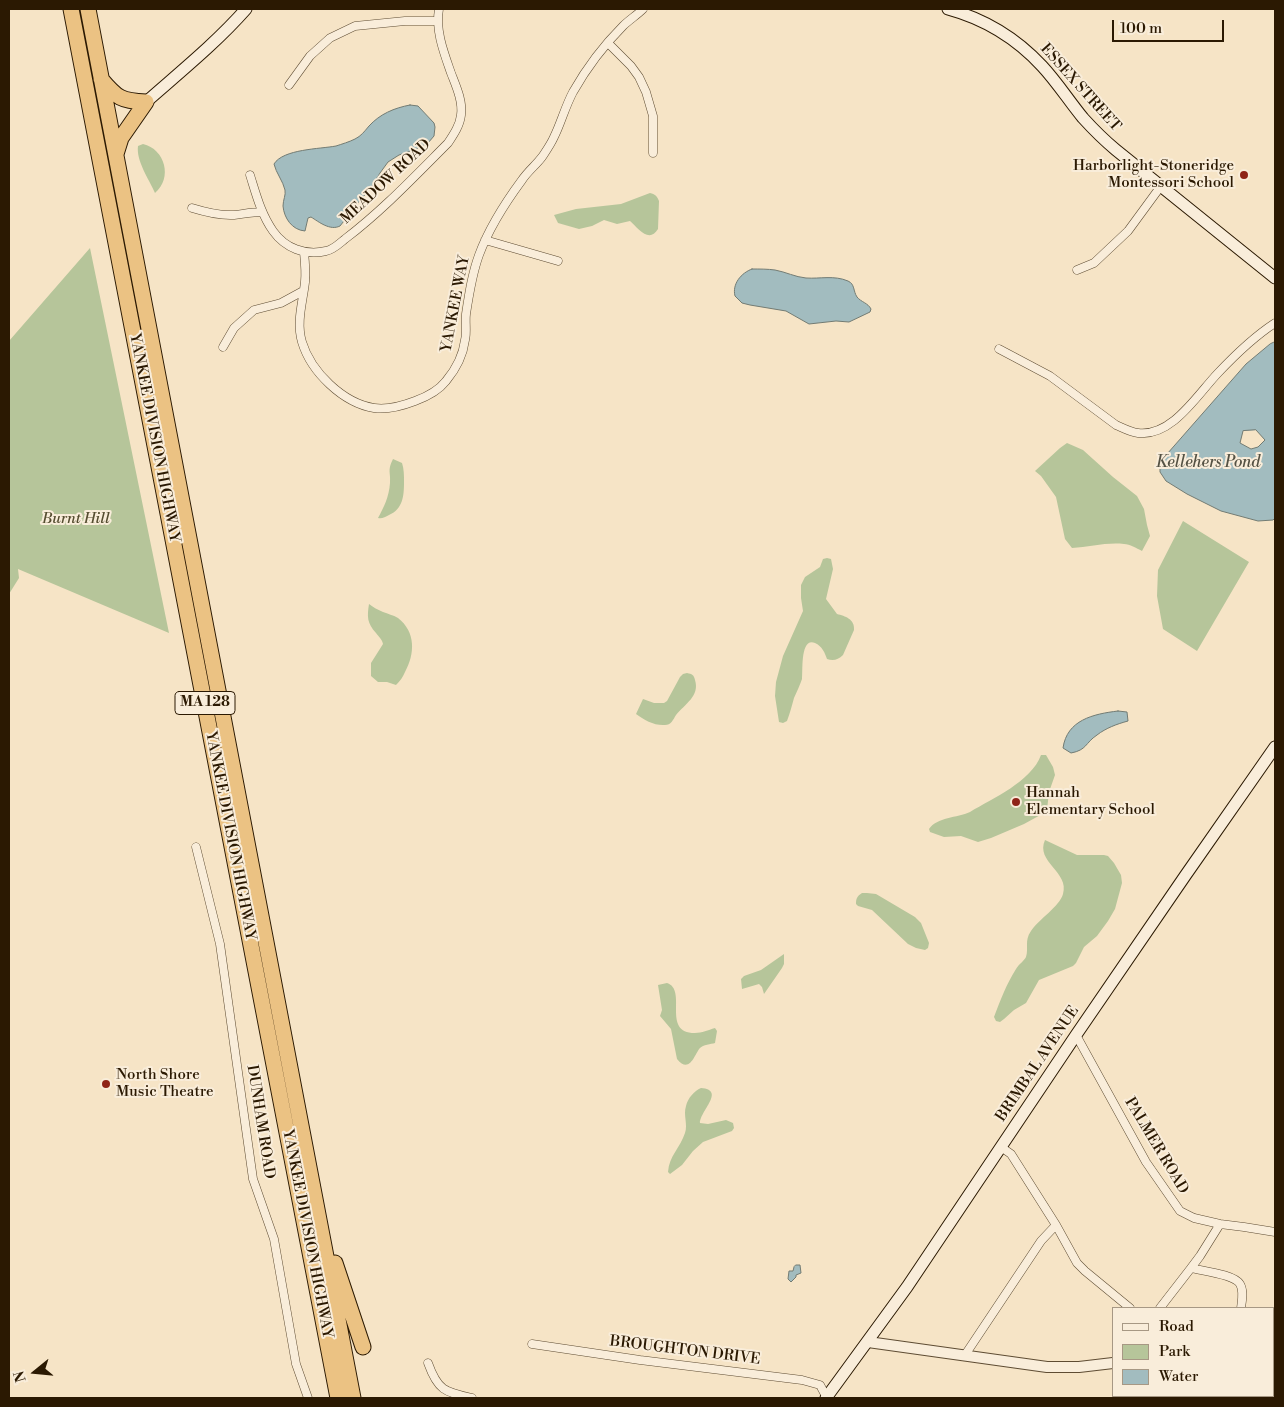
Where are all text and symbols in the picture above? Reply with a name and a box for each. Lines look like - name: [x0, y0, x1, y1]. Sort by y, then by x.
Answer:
- scale bar: [1114, 10, 1226, 42]
- text: 100 m: [1120, 19, 1162, 38]
- street label: ESSEX STREET: [1036, 40, 1124, 136]
- street label: MEADOW ROAD: [337, 136, 435, 228]
- place label: Harborlight-Stoneridge Montessori School: [1073, 157, 1234, 192]
- marker: Harborlight-Stoneridge Montessori School: [1238, 169, 1250, 181]
- street label: YANKEE WAY: [438, 254, 474, 354]
- street label: YANKEE DIVISION HIGHWAY: [125, 332, 183, 544]
- water label: Kellehers Pond: [1156, 453, 1260, 473]
- park label: Burnt Hill: [42, 510, 110, 528]
- road number: MA 128: [175, 691, 235, 714]
- street label: YANKEE DIVISION HIGHWAY: [201, 730, 259, 942]
- place label: Hannah Elementary School: [1026, 784, 1155, 819]
- marker: Hannah Elementary School: [1010, 796, 1022, 808]
- street label: BRIMBAL AVENUE: [993, 1003, 1083, 1125]
- street label: DUNHAM ROAD: [242, 1064, 278, 1180]
- place label: North Shore Music Theatre: [116, 1066, 214, 1101]
- marker: North Shore Music Theatre: [100, 1078, 112, 1090]
- street label: PALMER ROAD: [1120, 1095, 1192, 1197]
- street label: YANKEE DIVISION HIGHWAY: [278, 1128, 336, 1340]
- legend: [1112, 1307, 1274, 1397]
- text: Road: [1159, 1317, 1194, 1336]
- street label: BROUGHTON DRIVE: [609, 1333, 761, 1369]
- text: Park: [1159, 1342, 1190, 1361]
- north arrow: [10, 1347, 60, 1397]
- text: Water: [1159, 1367, 1198, 1386]
- text: N: [10, 1368, 31, 1384]

